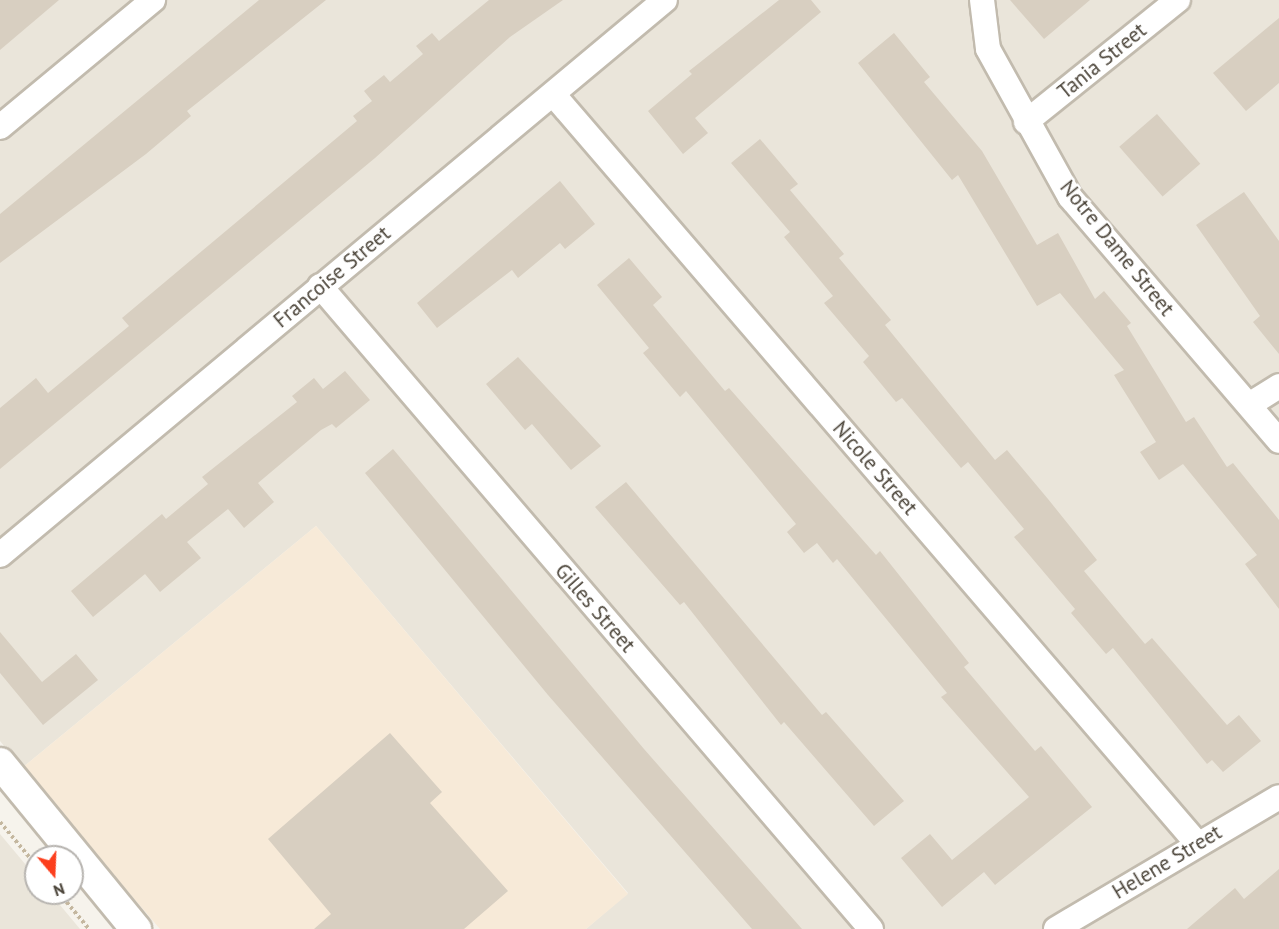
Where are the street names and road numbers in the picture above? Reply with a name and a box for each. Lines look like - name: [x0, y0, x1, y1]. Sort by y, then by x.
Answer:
- street label: Tania Street: [1053, 18, 1151, 104]
- street label: Notre Dame Street: [1055, 175, 1179, 321]
- street label: Francoise Street: [269, 221, 395, 333]
- street label: Nicole Street: [827, 416, 923, 520]
- street label: Gilles Street: [550, 558, 640, 658]
- street label: Helene Street: [1108, 820, 1226, 904]

